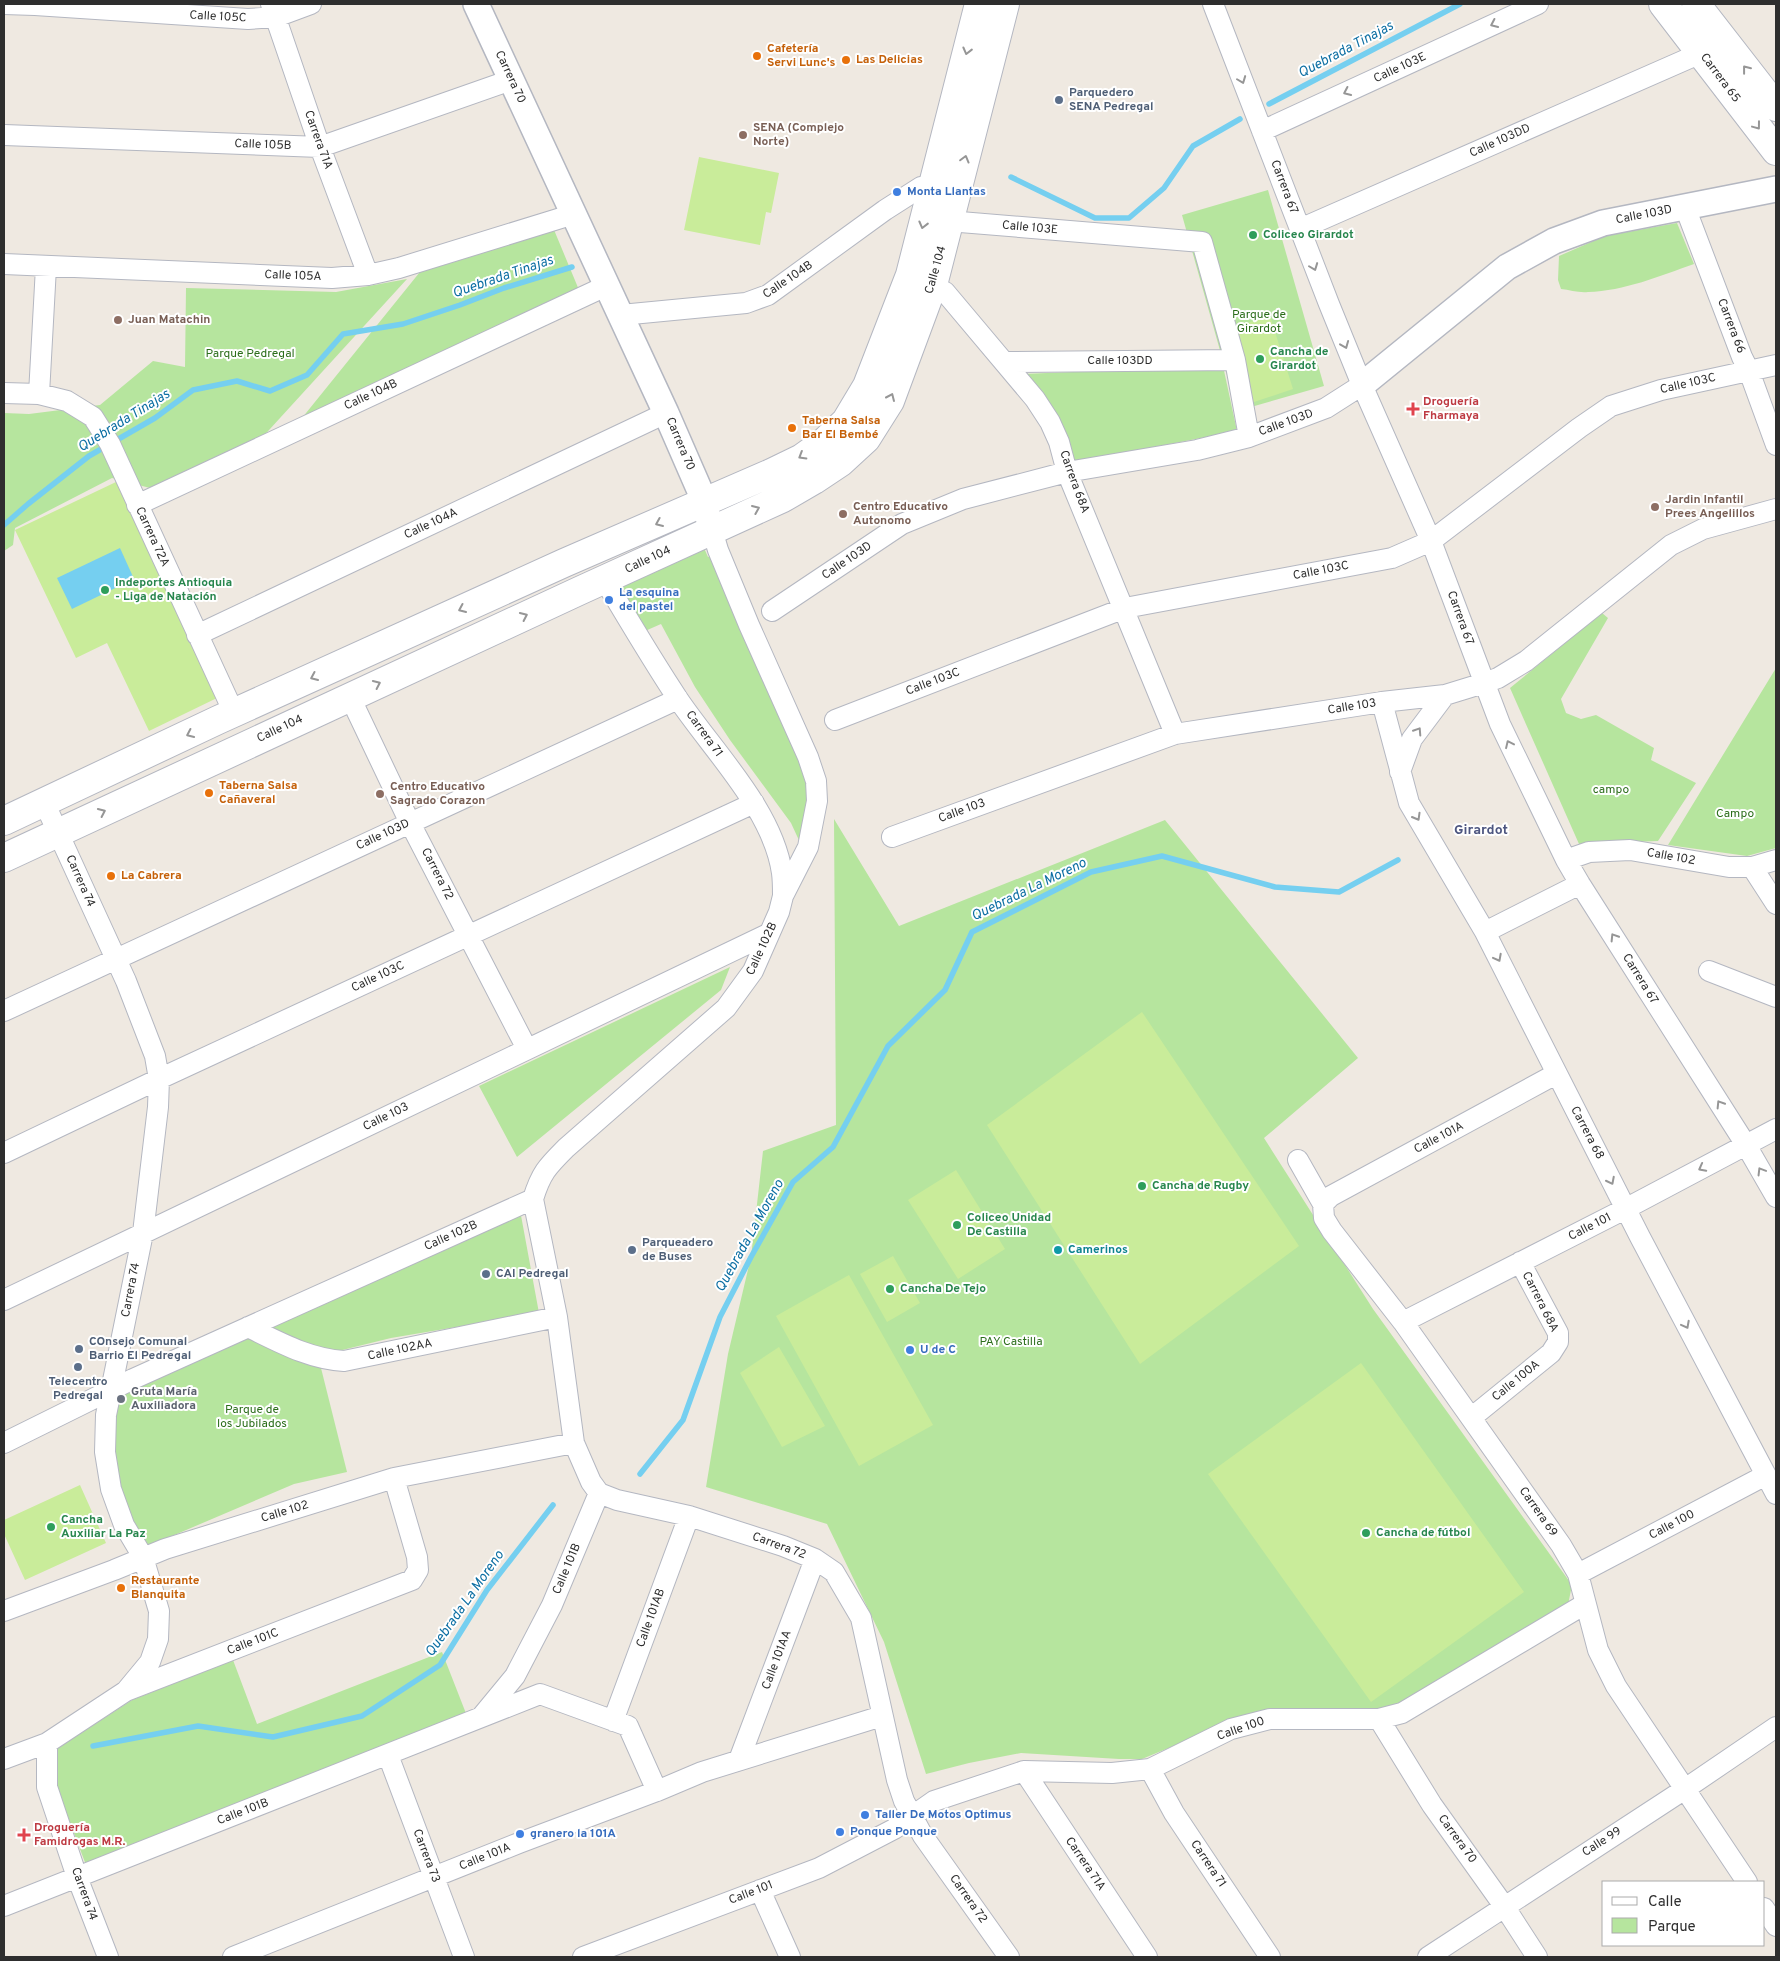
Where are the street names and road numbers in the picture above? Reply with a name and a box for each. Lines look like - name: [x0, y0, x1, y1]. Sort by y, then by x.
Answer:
- street label: Calle 105C: [189, 8, 247, 26]
- street label: Carrera 70: [491, 48, 529, 106]
- street label: Calle 103E: [1371, 49, 1429, 87]
- street label: Carrera 65: [1696, 50, 1744, 106]
- street label: Carrera 71A: [300, 108, 336, 172]
- street label: Calle 103DD: [1467, 120, 1533, 162]
- street label: Calle 105B: [234, 136, 292, 154]
- street label: Carrera 67: [1266, 158, 1302, 216]
- street label: Calle 103D: [1614, 202, 1674, 228]
- street label: Calle 103E: [1001, 218, 1059, 238]
- street label: Calle 104: [922, 244, 950, 296]
- street label: Calle 104B: [760, 257, 816, 303]
- street label: Calle 105A: [264, 267, 322, 285]
- street label: Carrera 66: [1713, 296, 1749, 356]
- street label: Calle 103DD: [1087, 353, 1153, 369]
- street label: Calle 103C: [1659, 370, 1718, 398]
- street label: Calle 104B: [342, 376, 400, 414]
- street label: Calle 103D: [1256, 406, 1316, 440]
- street label: Carrera 70: [662, 415, 698, 473]
- street label: Carrera 68A: [1055, 448, 1093, 516]
- street label: Carrera 72A: [131, 504, 173, 570]
- street label: Calle 104A: [402, 505, 460, 543]
- street label: Calle 103D: [819, 538, 875, 584]
- street label: Calle 104: [622, 542, 674, 578]
- street label: Calle 103C: [1292, 558, 1351, 584]
- street label: Carrera 67: [1443, 589, 1477, 647]
- street label: Calle 103C: [904, 664, 963, 700]
- street label: Calle 103: [1327, 695, 1377, 719]
- street label: Carrera 71: [682, 708, 726, 760]
- street label: Calle 104: [254, 711, 306, 747]
- street label: Calle 103: [936, 795, 988, 827]
- street label: Calle 103D: [354, 816, 412, 854]
- street label: Carrera 72: [417, 845, 457, 903]
- street label: Calle 102: [1645, 845, 1697, 869]
- street label: Carrera 74: [61, 852, 99, 910]
- street label: Calle 102B: [743, 920, 781, 978]
- street label: Carrera 67: [1618, 951, 1662, 1007]
- street label: Calle 103C: [349, 958, 407, 996]
- street label: Calle 103: [360, 1099, 412, 1135]
- street label: Carrera 68: [1566, 1104, 1608, 1162]
- street label: Calle 101A: [1411, 1118, 1467, 1158]
- street label: Calle 101: [1566, 1209, 1614, 1245]
- street label: Calle 102B: [422, 1217, 480, 1255]
- street label: Carrera 74: [118, 1261, 144, 1319]
- street label: Carrera 68A: [1518, 1269, 1562, 1335]
- street label: Calle 102AA: [366, 1335, 434, 1365]
- street label: Calle 100A: [1489, 1357, 1543, 1405]
- street label: Carrera 69: [1515, 1484, 1561, 1540]
- street label: Calle 102: [259, 1497, 311, 1527]
- street label: Calle 100: [1646, 1506, 1698, 1544]
- street label: Carrera 72: [750, 1529, 808, 1563]
- street label: Calle 101B: [549, 1541, 585, 1597]
- street label: Calle 101AB: [633, 1586, 669, 1650]
- street label: Calle 101C: [225, 1625, 281, 1659]
- street label: Calle 101AA: [758, 1628, 796, 1692]
- street label: Calle 100: [1215, 1713, 1267, 1745]
- street label: Calle 101B: [215, 1795, 271, 1829]
- street label: Carrera 70: [1434, 1811, 1480, 1867]
- street label: Calle 99: [1579, 1823, 1625, 1861]
- street label: Carrera 73: [408, 1827, 444, 1885]
- street label: Carrera 71A: [1061, 1834, 1109, 1894]
- street label: Carrera 71: [1186, 1837, 1230, 1891]
- street label: Calle 101A: [457, 1839, 513, 1875]
- street label: Carrera 74: [67, 1865, 101, 1923]
- street label: Carrera 72: [945, 1871, 991, 1927]
- street label: Calle 101: [727, 1877, 775, 1909]

